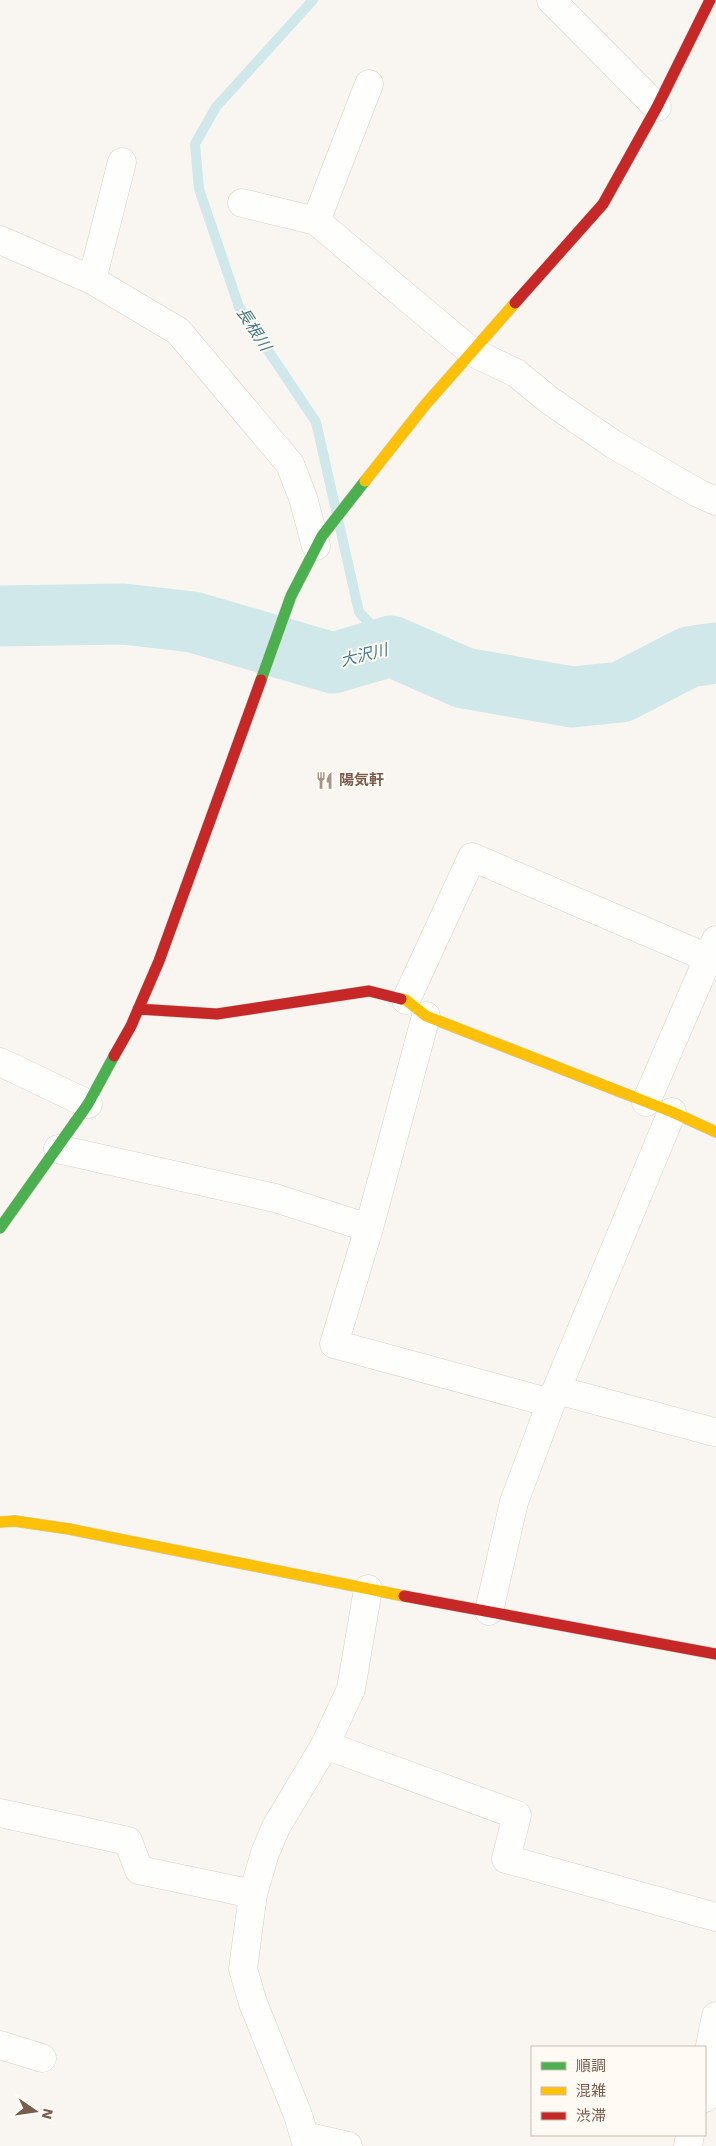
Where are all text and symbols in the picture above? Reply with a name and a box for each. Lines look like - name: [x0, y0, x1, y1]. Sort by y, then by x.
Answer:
- water label: 長根川: [233, 304, 276, 356]
- water label: 大沢川: [338, 639, 392, 670]
- restaurant icon: 陽気軒: [315, 770, 335, 790]
- place label: 陽気軒: [339, 771, 384, 789]
- legend: [531, 2046, 706, 2136]
- text: 順調: [576, 2057, 606, 2075]
- text: 混雑: [576, 2082, 606, 2100]
- north arrow: [10, 2086, 60, 2136]
- text: N: [39, 2107, 57, 2121]
- text: 渋滞: [576, 2107, 606, 2125]

